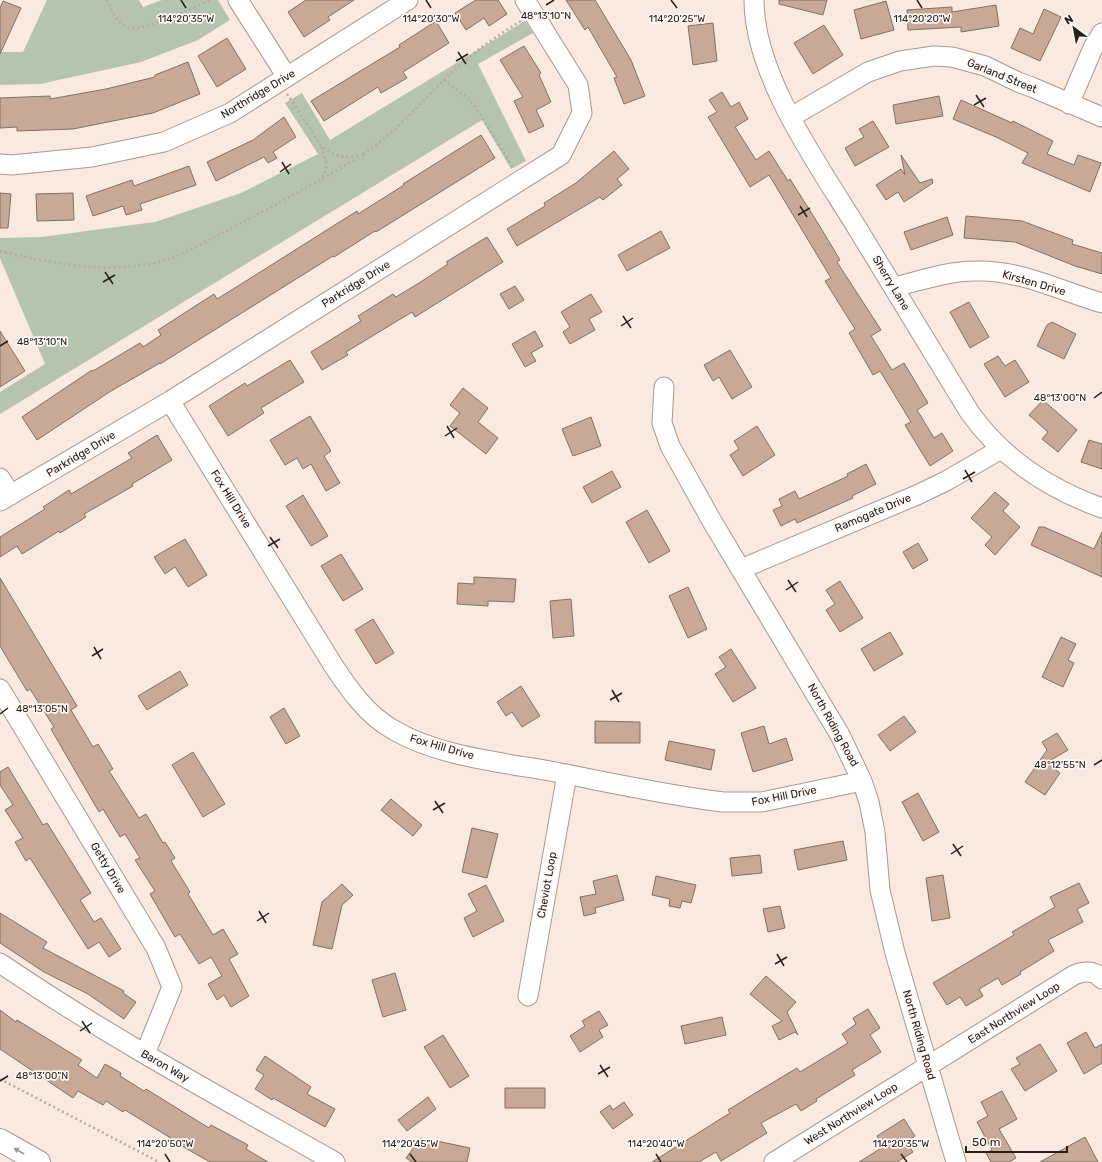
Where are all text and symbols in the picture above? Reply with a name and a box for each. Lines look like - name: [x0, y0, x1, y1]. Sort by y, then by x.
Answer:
- north arrow: [1054, 8, 1094, 48]
- text: 48°13'10"N: [521, 10, 571, 22]
- text: N: [1062, 12, 1076, 28]
- text: 114°20'35"W: [158, 13, 214, 25]
- text: 114°20'30"W: [402, 13, 460, 25]
- text: 114°20'25"W: [649, 13, 705, 25]
- text: 114°20'20"W: [893, 13, 951, 25]
- street label: Garland Street: [965, 56, 1039, 96]
- street label: Northridge Drive: [218, 67, 298, 121]
- street label: Sherry Lane: [870, 253, 912, 313]
- street label: Parkridge Drive: [319, 258, 393, 310]
- street label: Kirsten Drive: [1001, 268, 1067, 298]
- text: 48°13'10"N: [17, 336, 67, 348]
- text: 48°13'00"N: [1034, 392, 1086, 404]
- street label: Parkridge Drive: [44, 428, 118, 480]
- street label: Fox Hill Drive: [208, 468, 254, 530]
- street label: Ramogate Drive: [833, 491, 913, 535]
- street label: North Riding Road: [805, 681, 861, 769]
- text: 48°13'05"N: [16, 703, 68, 715]
- street label: Fox Hill Drive: [408, 732, 476, 762]
- text: 48°12'55"N: [1034, 759, 1086, 771]
- street label: Fox Hill Drive: [750, 783, 818, 809]
- street label: Getty Drive: [88, 840, 128, 896]
- street label: Cheviot Loop: [535, 851, 559, 919]
- street label: East Northview Loop: [966, 980, 1062, 1046]
- street label: North Riding Road: [900, 989, 938, 1081]
- street label: Baron Way: [139, 1047, 191, 1085]
- text: 48°13'00"N: [16, 1070, 68, 1082]
- street label: West Northview Loop: [802, 1080, 900, 1148]
- scale bar: [966, 1128, 1067, 1154]
- text: 50 m: [972, 1135, 1000, 1149]
- text: 114°20'50"W: [136, 1138, 194, 1150]
- text: 114°20'45"W: [382, 1138, 438, 1150]
- text: 114°20'40"W: [628, 1138, 684, 1150]
- text: 114°20'35"W: [873, 1138, 929, 1150]
- one-way arrow: [14, 1147, 25, 1154]

